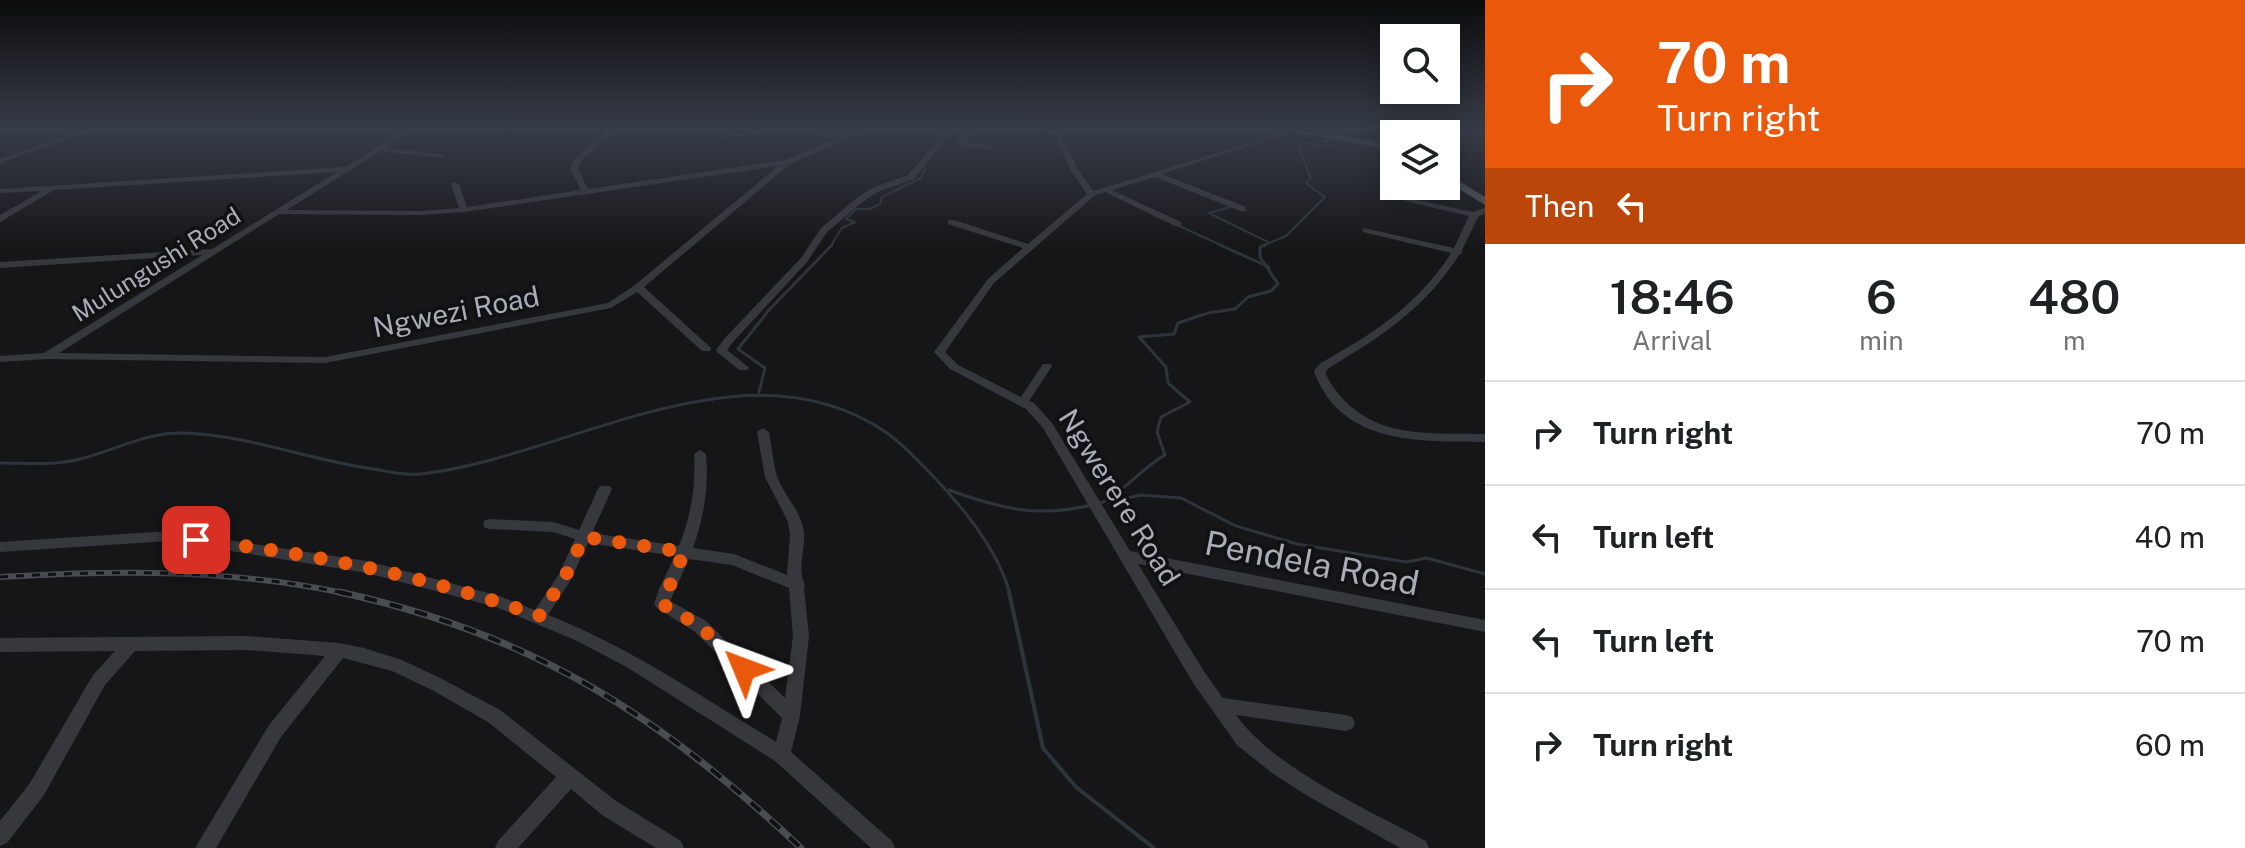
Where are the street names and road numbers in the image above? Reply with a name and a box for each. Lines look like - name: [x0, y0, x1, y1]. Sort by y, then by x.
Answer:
- street label: Mulungushi Road: [67, 201, 245, 327]
- street label: Ngwezi Road: [370, 279, 542, 343]
- street label: Ngwerere Road: [1053, 403, 1187, 591]
- street label: Pendela Road: [1201, 523, 1423, 603]

